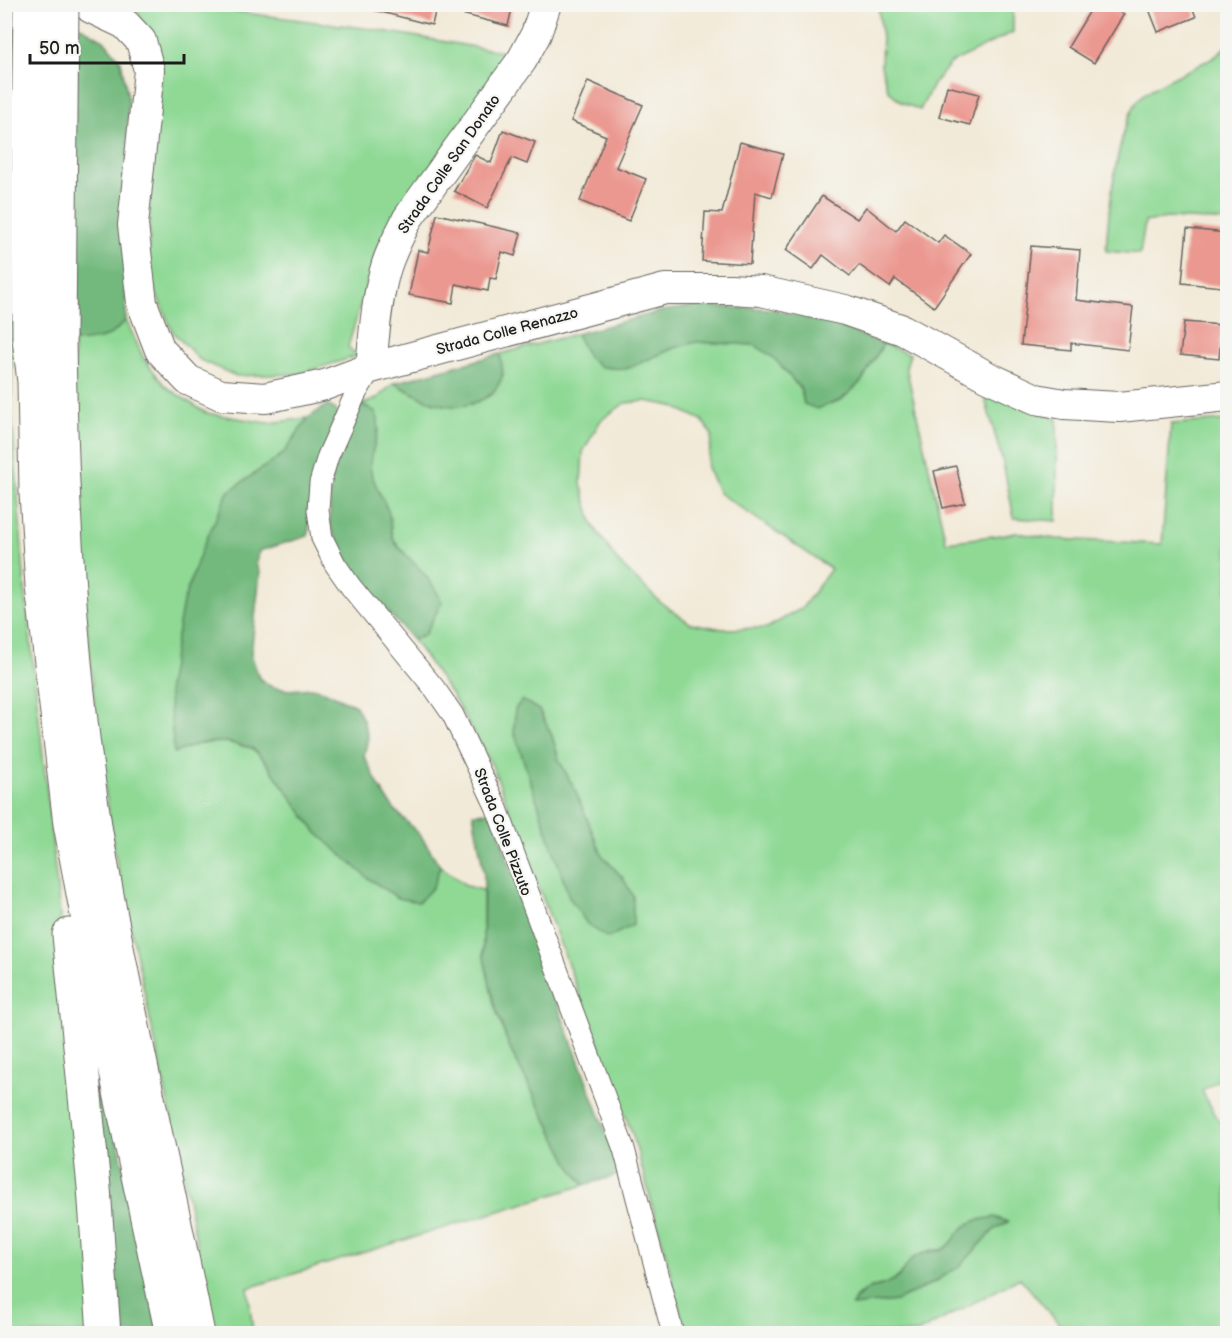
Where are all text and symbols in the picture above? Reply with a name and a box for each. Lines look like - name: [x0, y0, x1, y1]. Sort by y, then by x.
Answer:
- scale bar: [30, 27, 184, 65]
- text: 50 m: [39, 38, 80, 59]
- street label: Strada Colle San Donato: [394, 91, 505, 238]
- street label: Strada Colle Renazzo: [434, 303, 580, 360]
- street label: Strada Colle Pizzuto: [469, 766, 536, 899]

